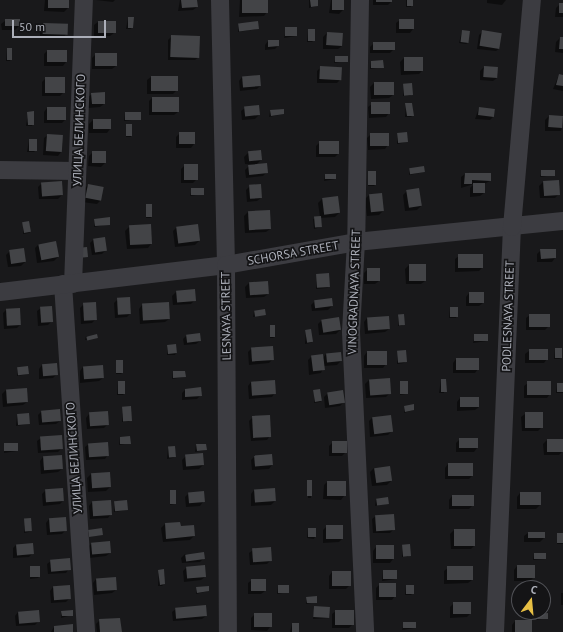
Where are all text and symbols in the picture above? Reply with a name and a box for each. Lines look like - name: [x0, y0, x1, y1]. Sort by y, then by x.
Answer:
- scale bar: [14, 12, 108, 38]
- text: 50 m: [19, 19, 45, 34]
- street label: УЛИЦА БЕЛИНСКОГО: [70, 74, 88, 186]
- street label: VINOGRADNAYA STREET: [345, 229, 363, 355]
- street label: SCHORSA STREET: [246, 238, 340, 268]
- street label: PODLESNAYA STREET: [499, 260, 517, 372]
- street label: LESNAYA STREET: [218, 271, 234, 361]
- street label: УЛИЦА БЕЛИНСКОГО: [63, 401, 85, 515]
- north arrow: [511, 580, 551, 620]
- text: С: [529, 582, 539, 597]

